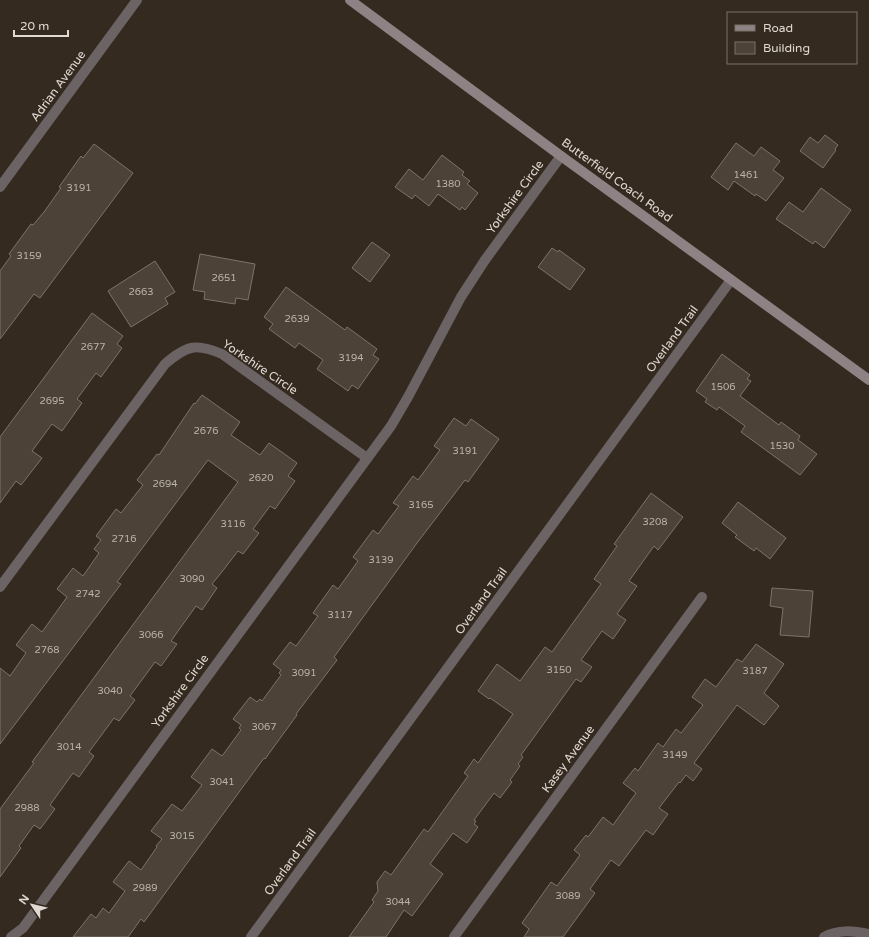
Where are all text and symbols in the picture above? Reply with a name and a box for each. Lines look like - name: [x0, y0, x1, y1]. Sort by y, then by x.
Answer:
- scale bar: [14, 12, 68, 38]
- legend: [727, 12, 857, 64]
- text: 20 m: [20, 19, 49, 33]
- text: Road: [763, 21, 793, 35]
- text: Building: [763, 41, 810, 55]
- street label: Adrian Avenue: [28, 48, 88, 124]
- street label: Butterfield Coach Road: [559, 135, 675, 225]
- street label: Yorkshire Circle: [484, 157, 546, 236]
- house number: 1461: [733, 169, 759, 181]
- house number: 1380: [435, 178, 461, 190]
- house number: 3191: [66, 182, 92, 194]
- house number: 3159: [16, 250, 42, 262]
- house number: 2651: [211, 272, 237, 284]
- house number: 2663: [128, 286, 154, 298]
- street label: Overland Trail: [643, 303, 701, 375]
- house number: 2639: [284, 313, 310, 325]
- street label: Yorkshire Circle: [220, 337, 300, 397]
- house number: 2677: [80, 341, 106, 353]
- house number: 3194: [338, 352, 364, 364]
- house number: 1506: [710, 381, 736, 393]
- house number: 2695: [39, 395, 65, 407]
- house number: 2676: [193, 425, 219, 437]
- house number: 1530: [769, 440, 795, 452]
- house number: 3191: [452, 445, 478, 457]
- house number: 2620: [248, 472, 274, 484]
- house number: 2694: [152, 478, 178, 490]
- house number: 3165: [408, 499, 434, 511]
- house number: 3208: [642, 516, 668, 528]
- house number: 3116: [220, 518, 246, 530]
- house number: 2716: [111, 533, 137, 545]
- house number: 3139: [368, 554, 394, 566]
- street label: Overland Trail: [452, 565, 510, 637]
- house number: 3090: [179, 573, 205, 585]
- house number: 2742: [75, 588, 101, 600]
- house number: 3117: [327, 609, 353, 621]
- house number: 3066: [138, 629, 164, 641]
- house number: 2768: [34, 644, 60, 656]
- street label: Yorkshire Circle: [149, 651, 211, 730]
- house number: 3150: [546, 664, 572, 676]
- house number: 3187: [742, 665, 768, 677]
- house number: 3091: [291, 667, 317, 679]
- house number: 3040: [97, 685, 123, 697]
- house number: 3067: [251, 721, 277, 733]
- street label: Kasey Avenue: [539, 722, 597, 795]
- house number: 3014: [56, 741, 82, 753]
- house number: 3149: [662, 749, 688, 761]
- house number: 3041: [209, 776, 235, 788]
- house number: 2988: [14, 802, 40, 814]
- street label: Overland Trail: [261, 826, 319, 898]
- house number: 3015: [169, 830, 195, 842]
- house number: 2989: [132, 882, 158, 894]
- north arrow: [12, 885, 52, 925]
- house number: 3089: [555, 890, 581, 902]
- text: N: [16, 892, 32, 907]
- house number: 3044: [385, 896, 411, 908]

